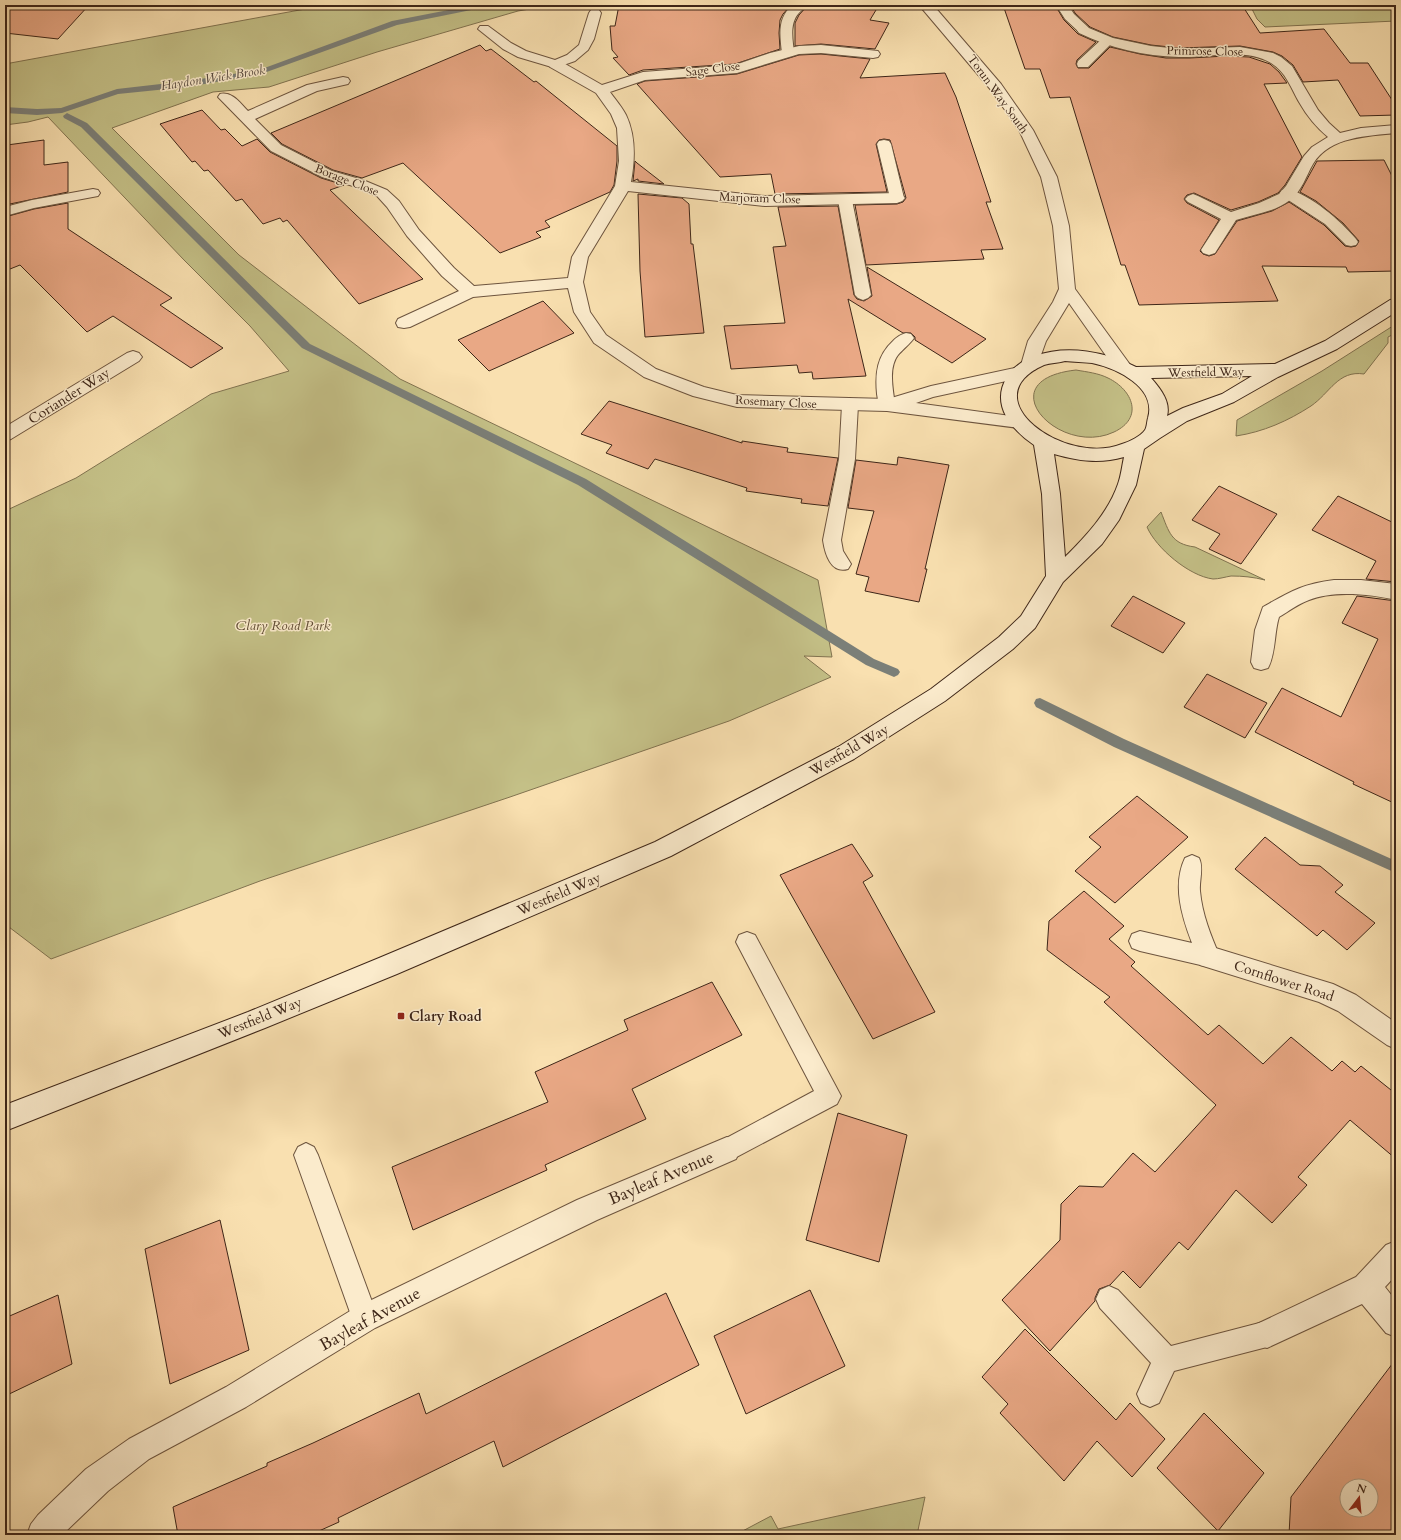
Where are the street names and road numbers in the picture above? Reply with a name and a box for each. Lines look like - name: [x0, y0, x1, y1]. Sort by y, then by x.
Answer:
- street label: Primrose Close: [1166, 42, 1244, 60]
- street label: Torun Way South: [964, 51, 1032, 137]
- street label: Sage Close: [685, 58, 741, 80]
- street label: Borage Close: [312, 160, 382, 200]
- street label: Marjoram Close: [719, 189, 801, 207]
- street label: Coriander Way: [25, 363, 114, 429]
- street label: Westfield Way: [1167, 363, 1245, 381]
- street label: Rosemary Close: [735, 392, 817, 412]
- street label: Westfield Way: [805, 719, 893, 781]
- street label: Westfield Way: [513, 868, 604, 920]
- street label: Cornflower Road: [1232, 956, 1337, 1006]
- street label: Westfield Way: [214, 992, 305, 1044]
- street label: Bayleaf Avenue: [605, 1146, 717, 1210]
- street label: Bayleaf Avenue: [315, 1282, 425, 1356]

